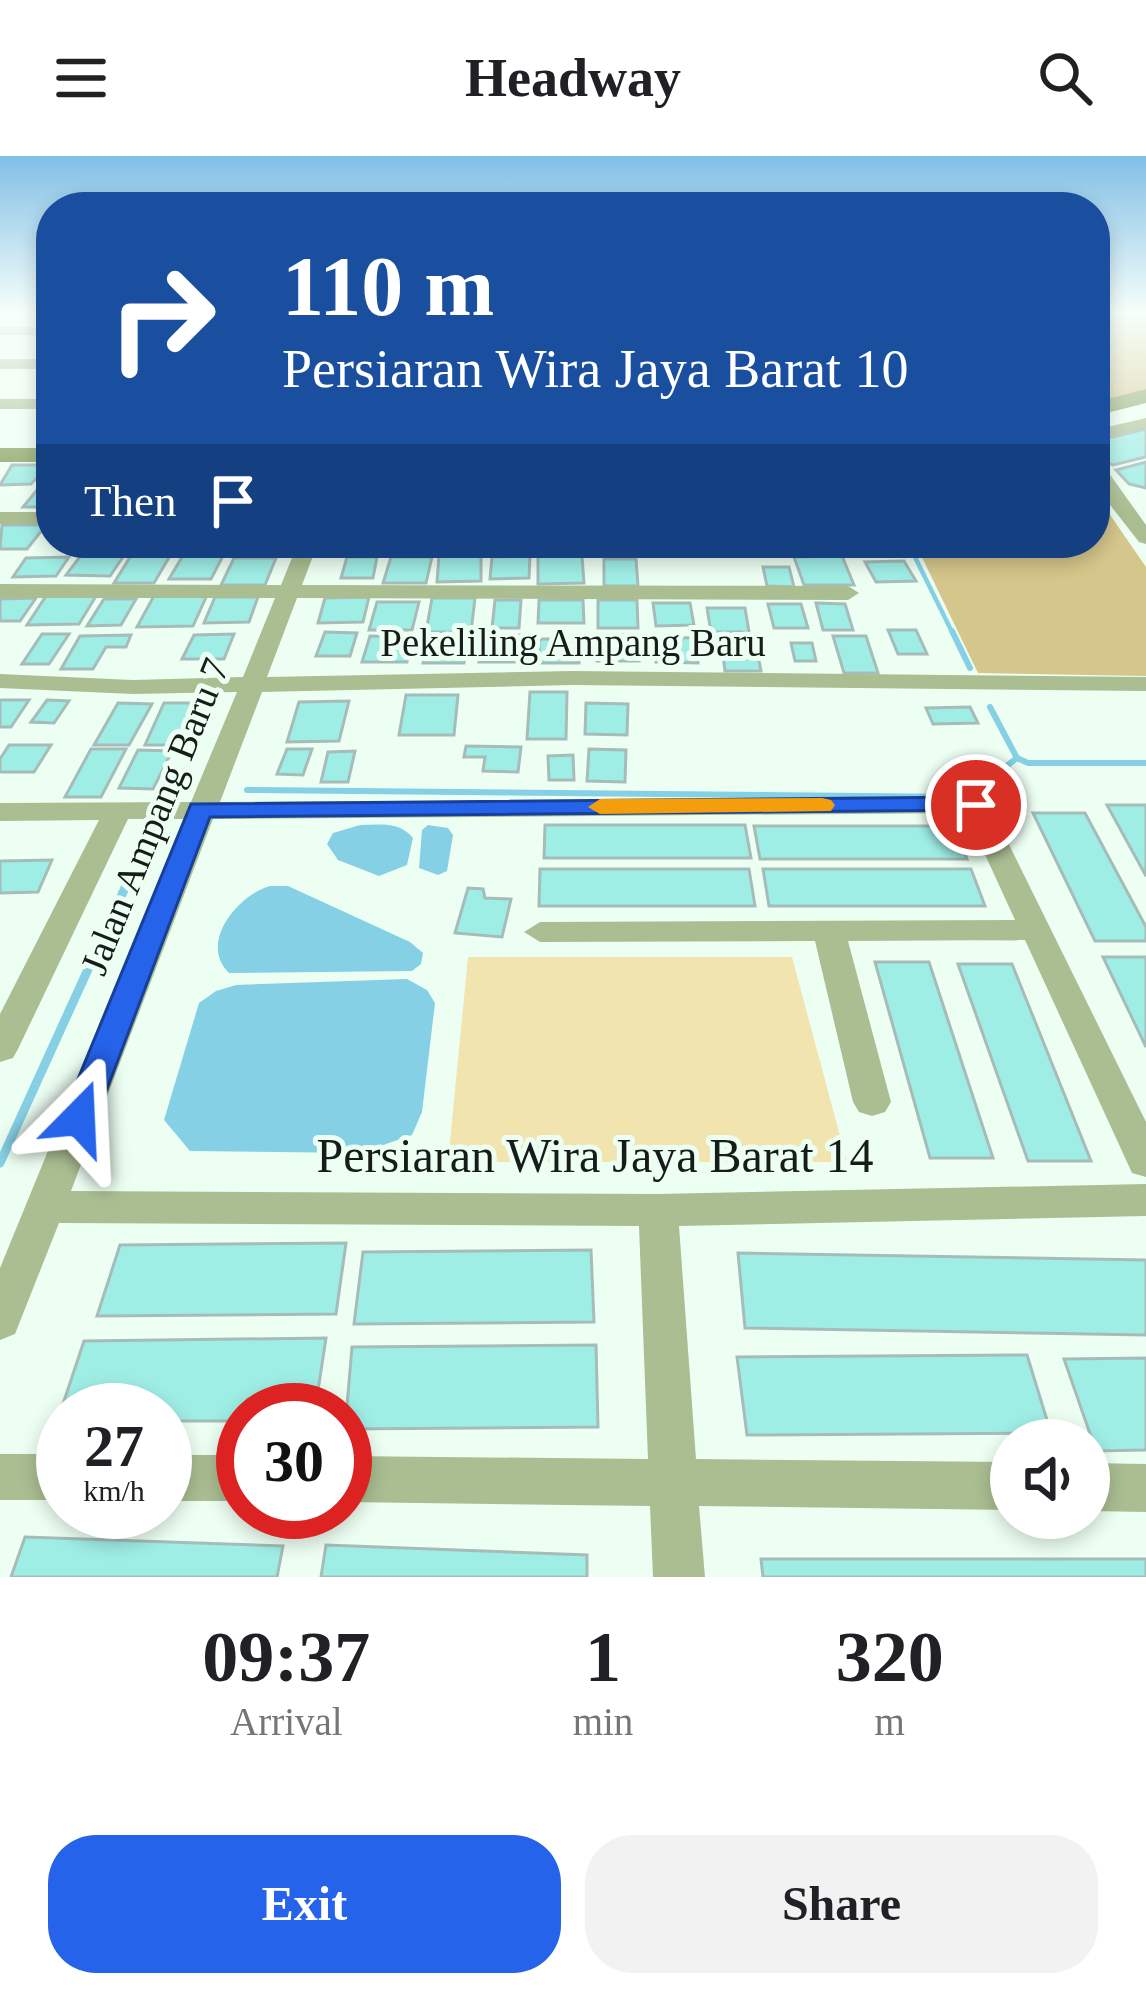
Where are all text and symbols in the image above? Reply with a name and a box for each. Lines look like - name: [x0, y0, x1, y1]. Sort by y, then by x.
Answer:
- icon: menu: [48, 45, 114, 111]
- icon: search: [1032, 45, 1098, 111]
- text: Headway: [465, 48, 681, 108]
- icon: right: [84, 240, 240, 396]
- text: 110 m: [282, 240, 494, 333]
- text: Persiaran Wira Jaya Barat 10: [282, 339, 909, 399]
- icon: arrive: [200, 468, 266, 534]
- text: Then: [84, 476, 176, 526]
- street label: Pekeliling Ampang Baru: [380, 621, 766, 665]
- street label: Jalan Ampang Baru 7: [71, 652, 238, 981]
- pin: [925, 754, 1027, 856]
- icon: arrive: [943, 772, 1009, 838]
- position arrow: [16, 1055, 142, 1181]
- street label: Persiaran Wira Jaya Barat 14: [317, 1129, 873, 1182]
- speed limit sign: 30: [216, 1383, 372, 1539]
- text: 27: [84, 1413, 144, 1479]
- map controls: [990, 1419, 1110, 1539]
- button: sound: [990, 1419, 1110, 1539]
- text: km/h: [83, 1474, 145, 1507]
- text: 09:37: [202, 1617, 370, 1697]
- text: 1: [585, 1617, 621, 1697]
- text: 320: [836, 1617, 944, 1697]
- text: Arrival: [230, 1700, 343, 1743]
- text: min: [573, 1700, 633, 1743]
- text: m: [874, 1700, 905, 1743]
- button: Exit: [48, 1835, 561, 1973]
- button: Share: [585, 1835, 1098, 1973]

